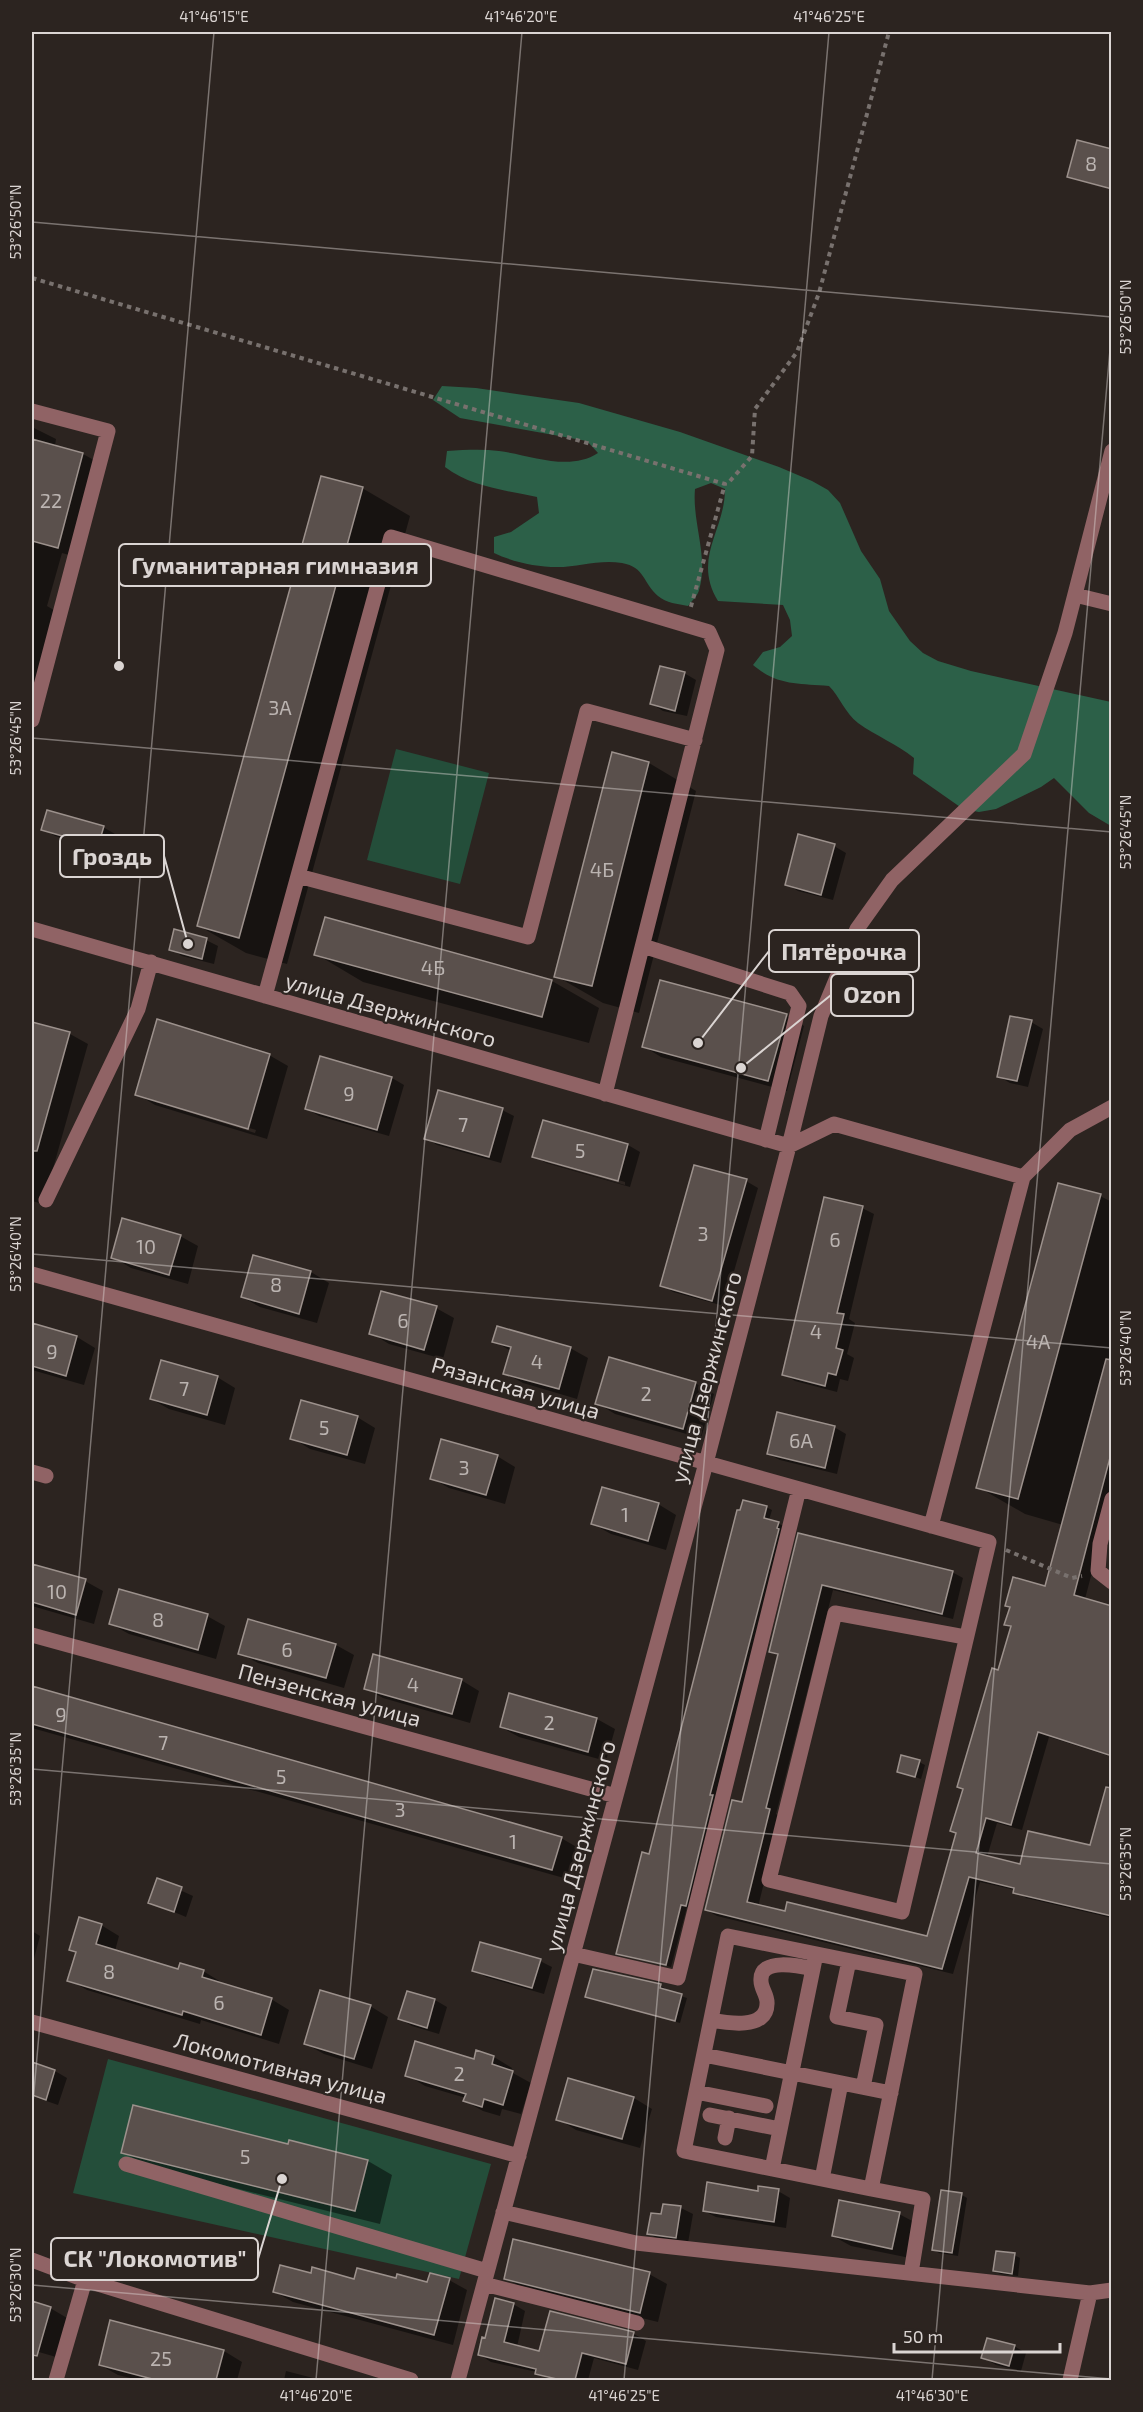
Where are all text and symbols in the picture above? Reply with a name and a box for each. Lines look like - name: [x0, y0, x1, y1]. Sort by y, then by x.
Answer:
- text: 41°46'15"E: [179, 7, 249, 25]
- text: 41°46'20"E: [485, 7, 557, 25]
- text: 41°46'25"E: [793, 7, 865, 25]
- house number: 8: [1085, 151, 1097, 175]
- text: 53°26'50"N: [6, 185, 24, 259]
- text: 53°26'50"N: [1116, 280, 1134, 354]
- house number: 22: [40, 488, 62, 512]
- callout: Гуманитарная гимназия: [119, 544, 431, 586]
- text: Гуманитарная гимназия: [131, 550, 419, 579]
- house number: 3А: [268, 695, 292, 719]
- text: 53°26'45"N: [6, 701, 24, 775]
- text: 53°26'45"N: [1116, 795, 1134, 869]
- callout: Гроздь: [60, 835, 164, 877]
- text: Гроздь: [72, 841, 152, 870]
- house number: 4Б: [590, 857, 614, 881]
- callout: Пятёрочка: [769, 930, 919, 972]
- text: Пятёрочка: [781, 936, 907, 965]
- house number: 4Б: [421, 955, 445, 979]
- street label: улица Дзержинского: [282, 966, 499, 1052]
- callout: Ozon: [831, 974, 913, 1016]
- text: Ozon: [843, 979, 901, 1008]
- house number: 9: [343, 1081, 355, 1105]
- house number: 7: [458, 1112, 468, 1136]
- house number: 5: [575, 1138, 585, 1162]
- text: 53°26'40"N: [6, 1216, 24, 1292]
- house number: 3: [697, 1221, 709, 1245]
- house number: 6: [829, 1227, 841, 1251]
- house number: 10: [136, 1234, 156, 1258]
- street label: улица Дзержинского: [664, 1268, 747, 1486]
- house number: 8: [270, 1272, 282, 1296]
- house number: 6: [397, 1308, 409, 1332]
- text: 53°26'40"N: [1116, 1310, 1134, 1386]
- house number: 4: [810, 1319, 822, 1343]
- house number: 4А: [1026, 1329, 1051, 1353]
- house number: 9: [46, 1339, 58, 1363]
- house number: 4: [531, 1349, 543, 1373]
- street label: Рязанская улица: [429, 1351, 603, 1424]
- house number: 7: [179, 1376, 189, 1400]
- house number: 2: [640, 1381, 652, 1405]
- house number: 5: [319, 1415, 329, 1439]
- house number: 6А: [789, 1428, 813, 1452]
- house number: 3: [458, 1455, 470, 1479]
- house number: 1: [621, 1502, 629, 1526]
- house number: 10: [47, 1579, 67, 1603]
- house number: 8: [152, 1607, 164, 1631]
- house number: 6: [281, 1637, 293, 1661]
- street label: Пензенская улица: [236, 1657, 424, 1732]
- house number: 4: [407, 1672, 419, 1696]
- house number: 9: [55, 1702, 67, 1726]
- house number: 2: [543, 1710, 555, 1734]
- house number: 7: [158, 1730, 168, 1754]
- text: 53°26'35"N: [6, 1732, 24, 1806]
- street label: улица Дзержинского: [538, 1737, 621, 1955]
- house number: 5: [276, 1764, 286, 1788]
- house number: 3: [394, 1797, 406, 1821]
- text: 53°26'35"N: [1116, 1827, 1134, 1901]
- house number: 1: [509, 1829, 517, 1853]
- house number: 8: [103, 1959, 115, 1983]
- house number: 6: [213, 1990, 225, 2014]
- street label: Локомотивная улица: [172, 2026, 390, 2109]
- house number: 2: [453, 2061, 465, 2085]
- house number: 5: [240, 2144, 250, 2168]
- callout: СК "Локомотив": [51, 2238, 258, 2280]
- text: СК "Локомотив": [64, 2243, 247, 2272]
- text: 53°26'30"N: [6, 2247, 24, 2323]
- scale bar: [894, 2316, 1060, 2354]
- text: 50 m: [903, 2325, 943, 2347]
- house number: 25: [150, 2346, 172, 2370]
- text: 41°46'20"E: [280, 2386, 352, 2404]
- text: 41°46'25"E: [588, 2386, 660, 2404]
- text: 41°46'30"E: [896, 2386, 968, 2404]

